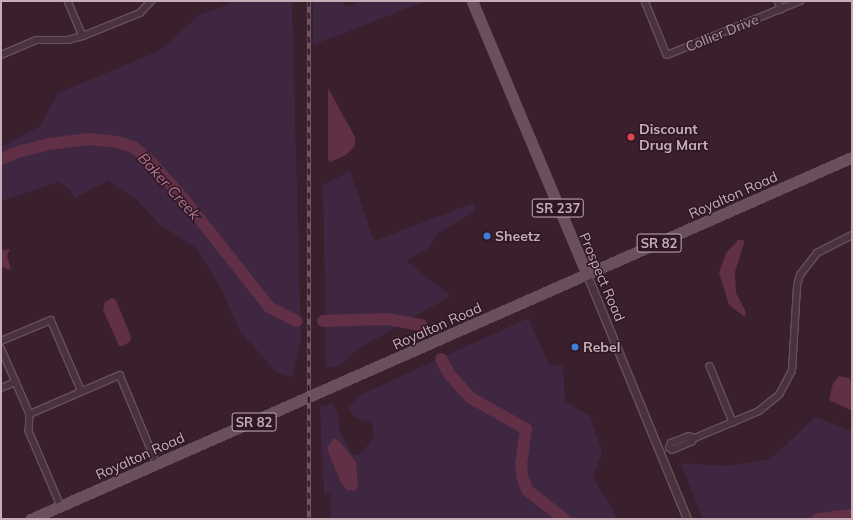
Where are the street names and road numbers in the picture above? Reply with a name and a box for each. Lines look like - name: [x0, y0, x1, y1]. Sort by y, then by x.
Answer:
- street label: Collier Drive: [683, 11, 761, 55]
- street label: Royalton Road: [686, 168, 780, 222]
- road number: SR 237: [531, 197, 585, 219]
- street label: Prospect Road: [576, 230, 628, 324]
- road number: SR 82: [636, 232, 682, 254]
- street label: Royalton Road: [390, 299, 484, 353]
- road number: SR 82: [231, 411, 277, 433]
- street label: Royalton Road: [93, 429, 187, 483]

